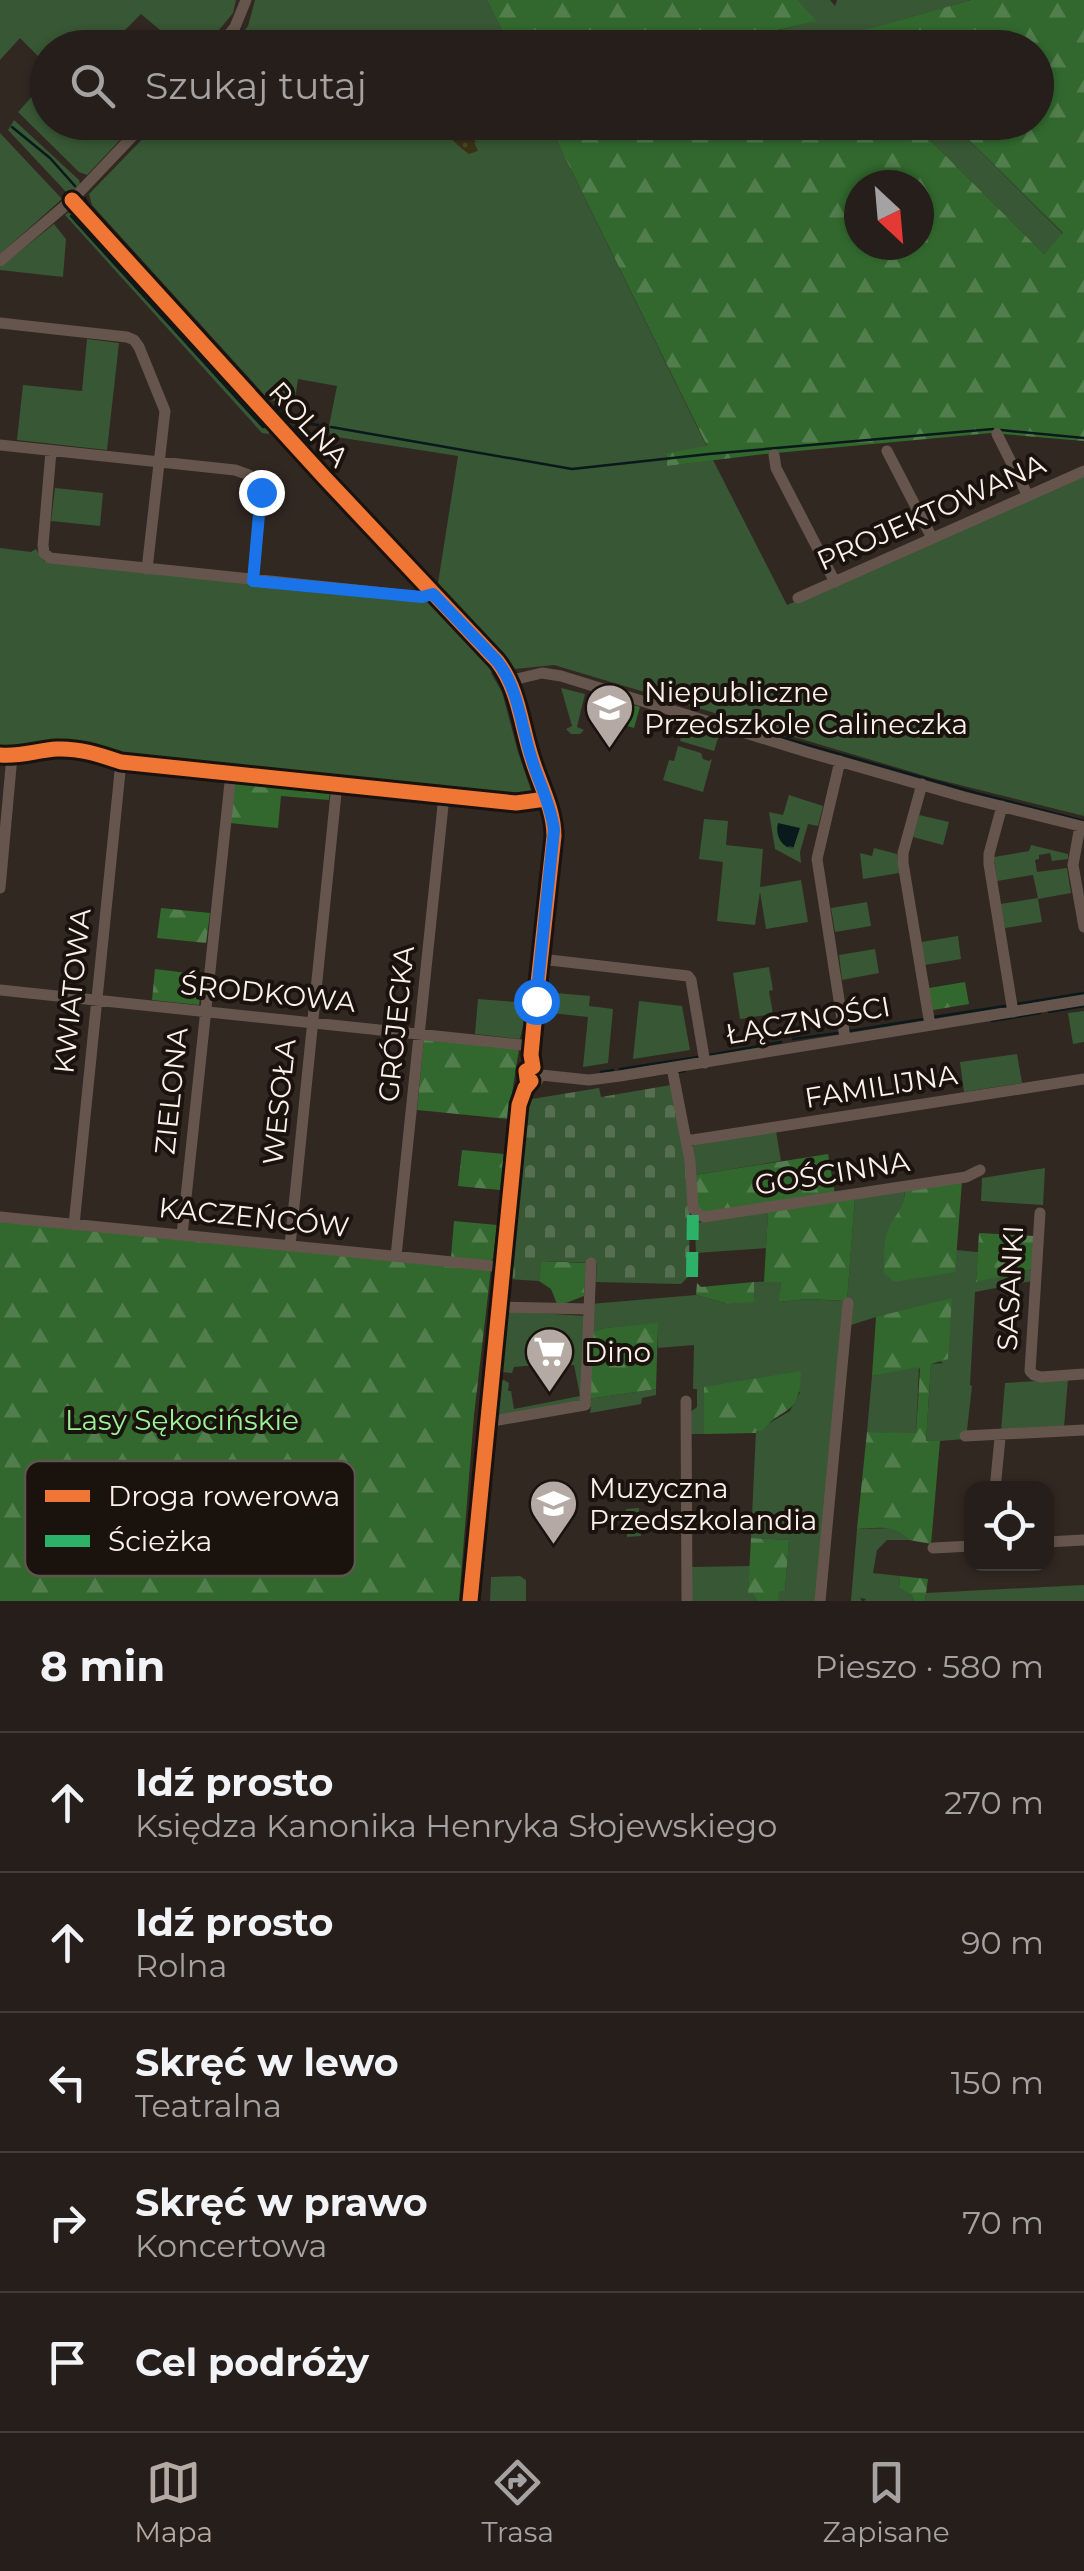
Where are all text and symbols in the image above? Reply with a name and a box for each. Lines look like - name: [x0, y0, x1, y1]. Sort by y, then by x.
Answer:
- search box: [30, 30, 1054, 140]
- icon: search: [65, 58, 120, 113]
- text: Szukaj tutaj: [145, 62, 367, 109]
- north arrow: [844, 170, 934, 260]
- street label: ROLNA: [262, 374, 357, 474]
- street label: PROJEKTOWANA: [811, 446, 1051, 578]
- route end: [239, 470, 285, 516]
- place label: Niepubliczne Przedszkole Calineczka: [644, 675, 968, 741]
- school or university icon: Niepubliczne Przedszkole Calineczka: [583, 682, 635, 750]
- street label: KWIATOWA: [46, 906, 98, 1075]
- street label: GRÓJECKA: [371, 943, 421, 1104]
- street label: ŚRODKOWA: [179, 967, 358, 1019]
- route start: [514, 979, 560, 1025]
- street label: ŁĄCZNOŚCI: [723, 989, 893, 1051]
- street label: ZIELONA: [147, 1025, 195, 1156]
- street label: WESOŁA: [255, 1036, 303, 1167]
- street label: FAMILIJNA: [802, 1057, 961, 1115]
- street label: GOŚCINNA: [752, 1144, 913, 1202]
- street label: KACZEŃCÓW: [157, 1190, 351, 1244]
- street label: SASANKI: [990, 1224, 1030, 1352]
- supermarket icon: Dino: [523, 1326, 575, 1394]
- place label: Dino: [584, 1335, 651, 1369]
- park label: Lasy Sękocińskie: [65, 1403, 299, 1437]
- legend: [25, 1461, 355, 1576]
- place label: Muzyczna Przedszkolandia: [589, 1471, 817, 1537]
- school or university icon: Muzyczna Przedszkolandia: [528, 1478, 580, 1546]
- text: Droga rowerowa: [108, 1479, 340, 1513]
- map controls: [964, 1481, 1054, 1571]
- button: locate: [964, 1481, 1054, 1571]
- text: Ścieżka: [108, 1524, 212, 1558]
- text: 8 min: [40, 1640, 165, 1692]
- text: Pieszo · 580 m: [814, 1647, 1044, 1686]
- text: Idź prosto: [135, 1759, 333, 1806]
- icon: ahead: [40, 1775, 95, 1830]
- text: 270 m: [944, 1783, 1044, 1822]
- text: Księdza Kanonika Henryka Słojewskiego: [135, 1806, 777, 1845]
- text: Idź prosto: [135, 1899, 333, 1946]
- icon: ahead: [40, 1915, 95, 1970]
- text: 90 m: [961, 1923, 1044, 1962]
- text: Rolna: [135, 1946, 227, 1985]
- text: Skręć w lewo: [135, 2039, 399, 2086]
- icon: left: [40, 2055, 95, 2110]
- text: 150 m: [951, 2063, 1044, 2102]
- text: Teatralna: [135, 2086, 282, 2125]
- text: Skręć w prawo: [135, 2179, 428, 2226]
- icon: right: [40, 2195, 95, 2250]
- text: 70 m: [962, 2203, 1044, 2242]
- text: Koncertowa: [135, 2226, 327, 2265]
- icon: arrive: [40, 2335, 95, 2390]
- text: Cel podróży: [135, 2339, 369, 2386]
- tab: Mapa: [134, 2455, 213, 2549]
- tab: Trasa: [481, 2455, 554, 2549]
- tab: Zapisane: [822, 2455, 950, 2549]

